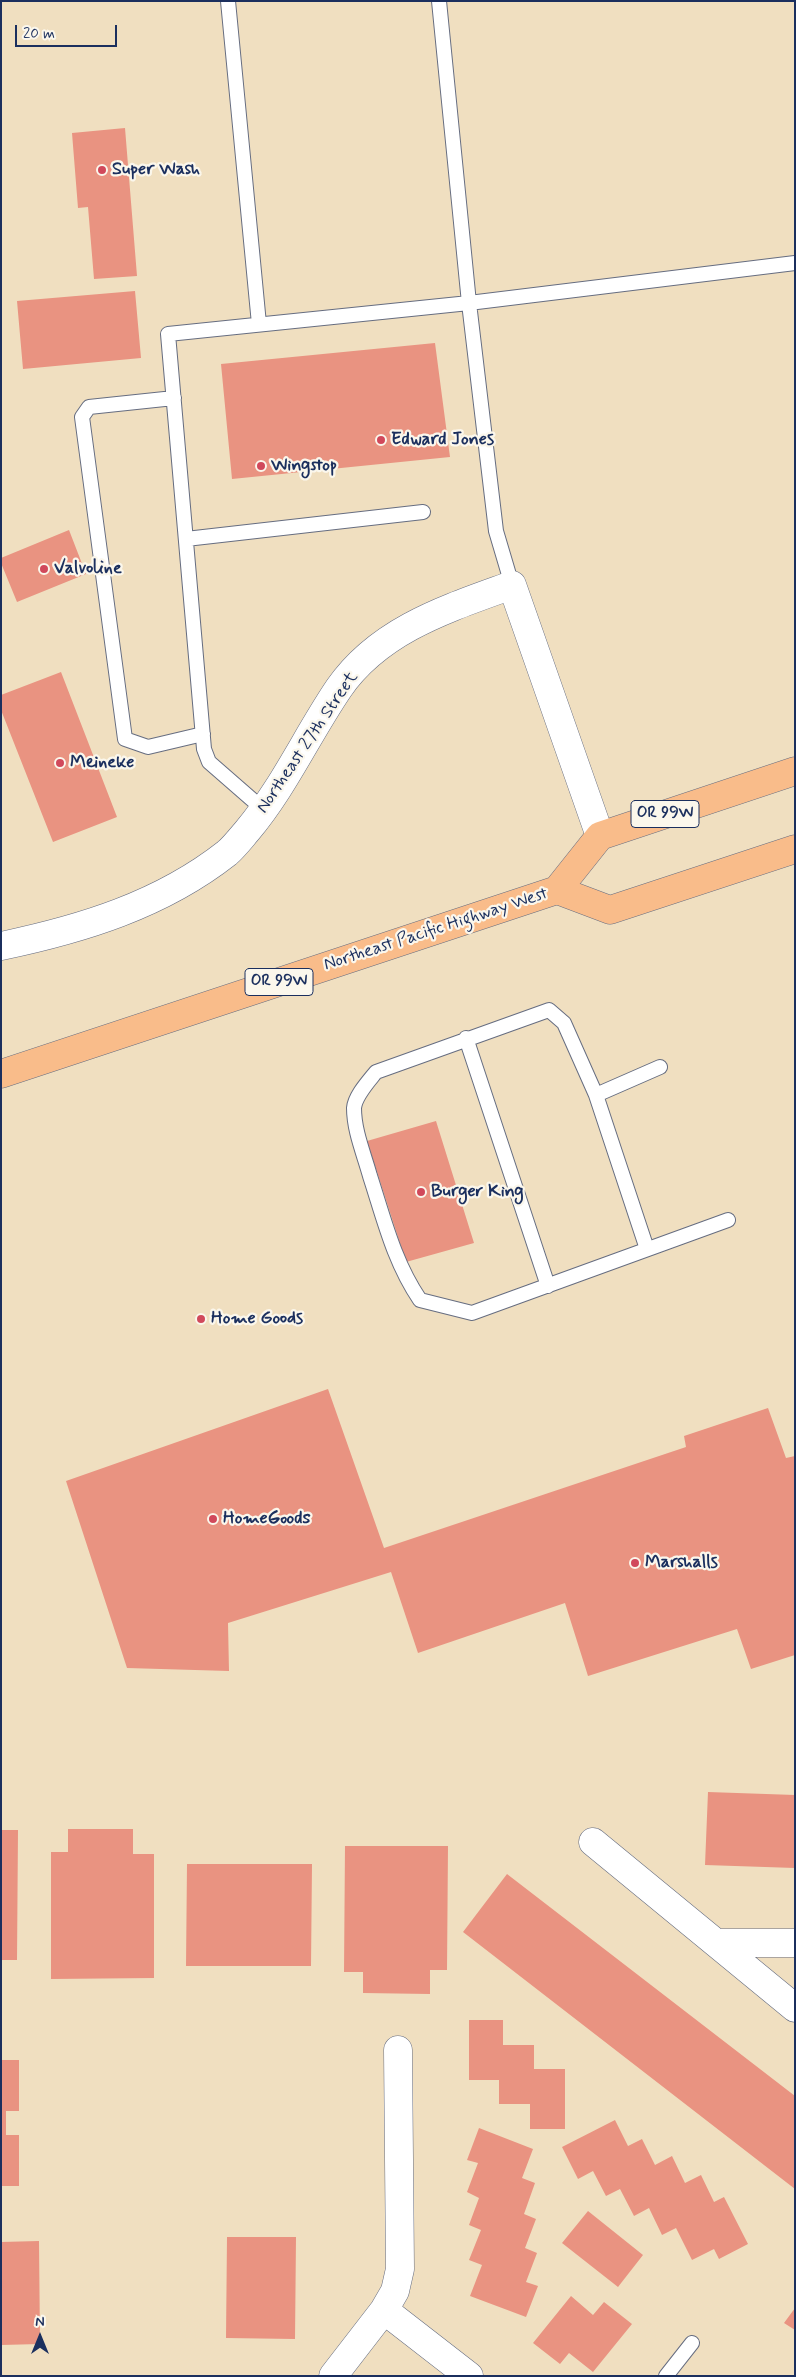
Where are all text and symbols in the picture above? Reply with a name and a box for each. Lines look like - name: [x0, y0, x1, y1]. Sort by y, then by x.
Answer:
- scale bar: [18, 15, 120, 47]
- text: 20 m: [23, 24, 55, 44]
- place label: Super Wash: [112, 159, 200, 181]
- marker: Super Wash: [96, 164, 108, 176]
- place label: Edward Jones: [391, 429, 494, 451]
- marker: Edward Jones: [375, 434, 387, 446]
- place label: Wingstop: [271, 455, 337, 477]
- marker: Wingstop: [255, 460, 267, 472]
- place label: Valvoline: [54, 558, 122, 580]
- marker: Valvoline: [38, 563, 50, 575]
- street label: Northeast 27th Street: [253, 668, 363, 818]
- place label: Meineke: [70, 752, 134, 774]
- marker: Meineke: [54, 757, 66, 769]
- road number: OR 99W: [631, 801, 699, 828]
- street label: Northeast Pacific Highway West: [321, 884, 551, 976]
- road number: OR 99W: [245, 969, 313, 996]
- place label: Burger King: [431, 1181, 524, 1203]
- marker: Burger King: [415, 1186, 427, 1198]
- place label: Home Goods: [211, 1308, 303, 1330]
- marker: Home Goods: [195, 1313, 207, 1325]
- place label: HomeGoods: [223, 1508, 311, 1530]
- marker: HomeGoods: [207, 1513, 219, 1525]
- place label: Marshalls: [645, 1552, 718, 1574]
- marker: Marshalls: [629, 1557, 641, 1569]
- north arrow: [15, 2312, 65, 2362]
- text: N: [35, 2313, 45, 2331]

